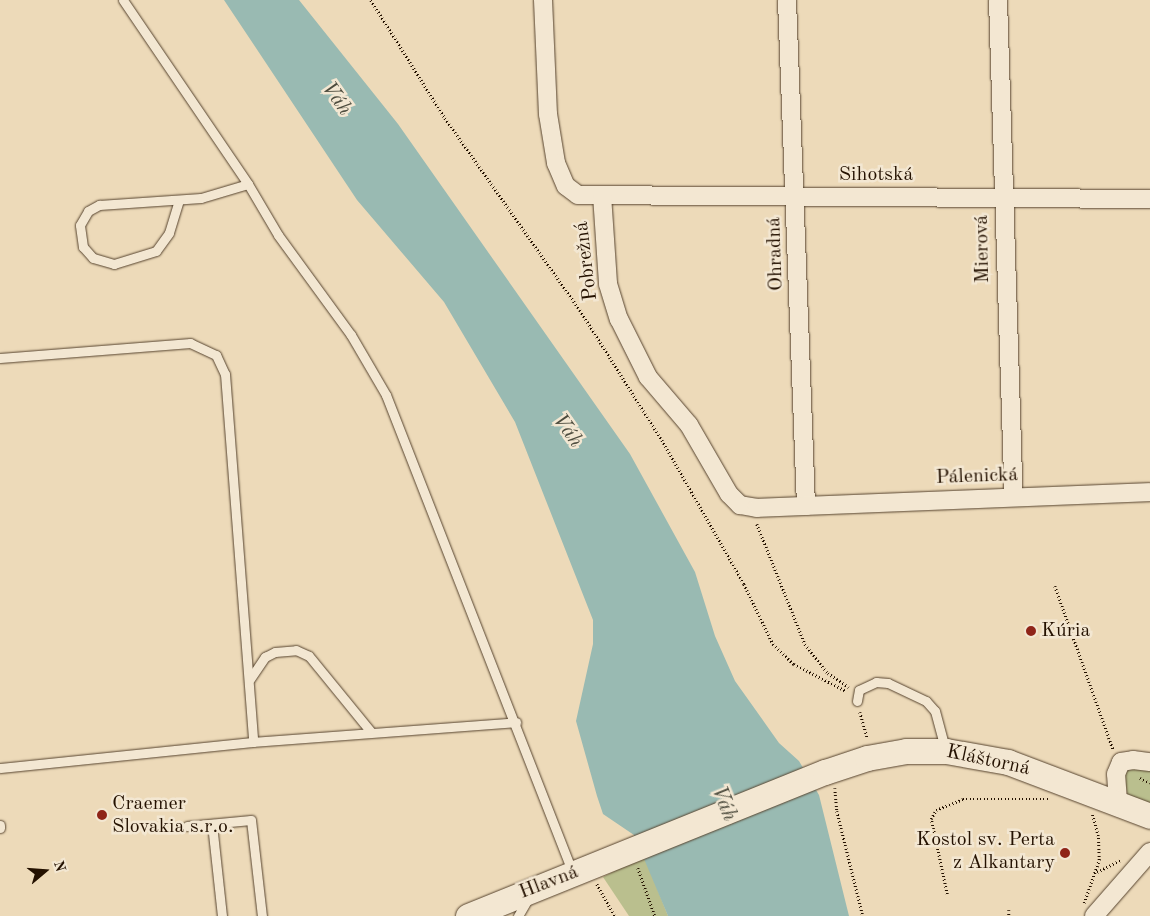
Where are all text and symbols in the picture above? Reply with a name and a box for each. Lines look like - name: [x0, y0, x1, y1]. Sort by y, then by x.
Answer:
- water label: Váh: [315, 77, 357, 121]
- street label: Sihotská: [839, 163, 913, 187]
- street label: Mierová: [970, 215, 996, 283]
- street label: Ohradná: [763, 217, 789, 291]
- street label: Pobrežná: [570, 220, 604, 302]
- water label: Váh: [546, 409, 588, 453]
- street label: Pálenická: [935, 464, 1019, 490]
- place label: Kúria: [1041, 619, 1090, 643]
- marker: Kúria: [1025, 625, 1037, 637]
- street label: Kláštorná: [944, 740, 1032, 782]
- water label: Váh: [705, 783, 741, 825]
- place label: Craemer Slovakia s.r.o.: [112, 792, 234, 839]
- marker: Craemer Slovakia s.r.o.: [96, 809, 108, 821]
- place label: Kostol sv. Perta z Alkantary: [916, 829, 1055, 876]
- north arrow: [20, 846, 70, 896]
- marker: Kostol sv. Perta z Alkantary: [1059, 847, 1071, 859]
- text: N: [51, 859, 68, 874]
- street label: Hlavná: [516, 861, 582, 905]

